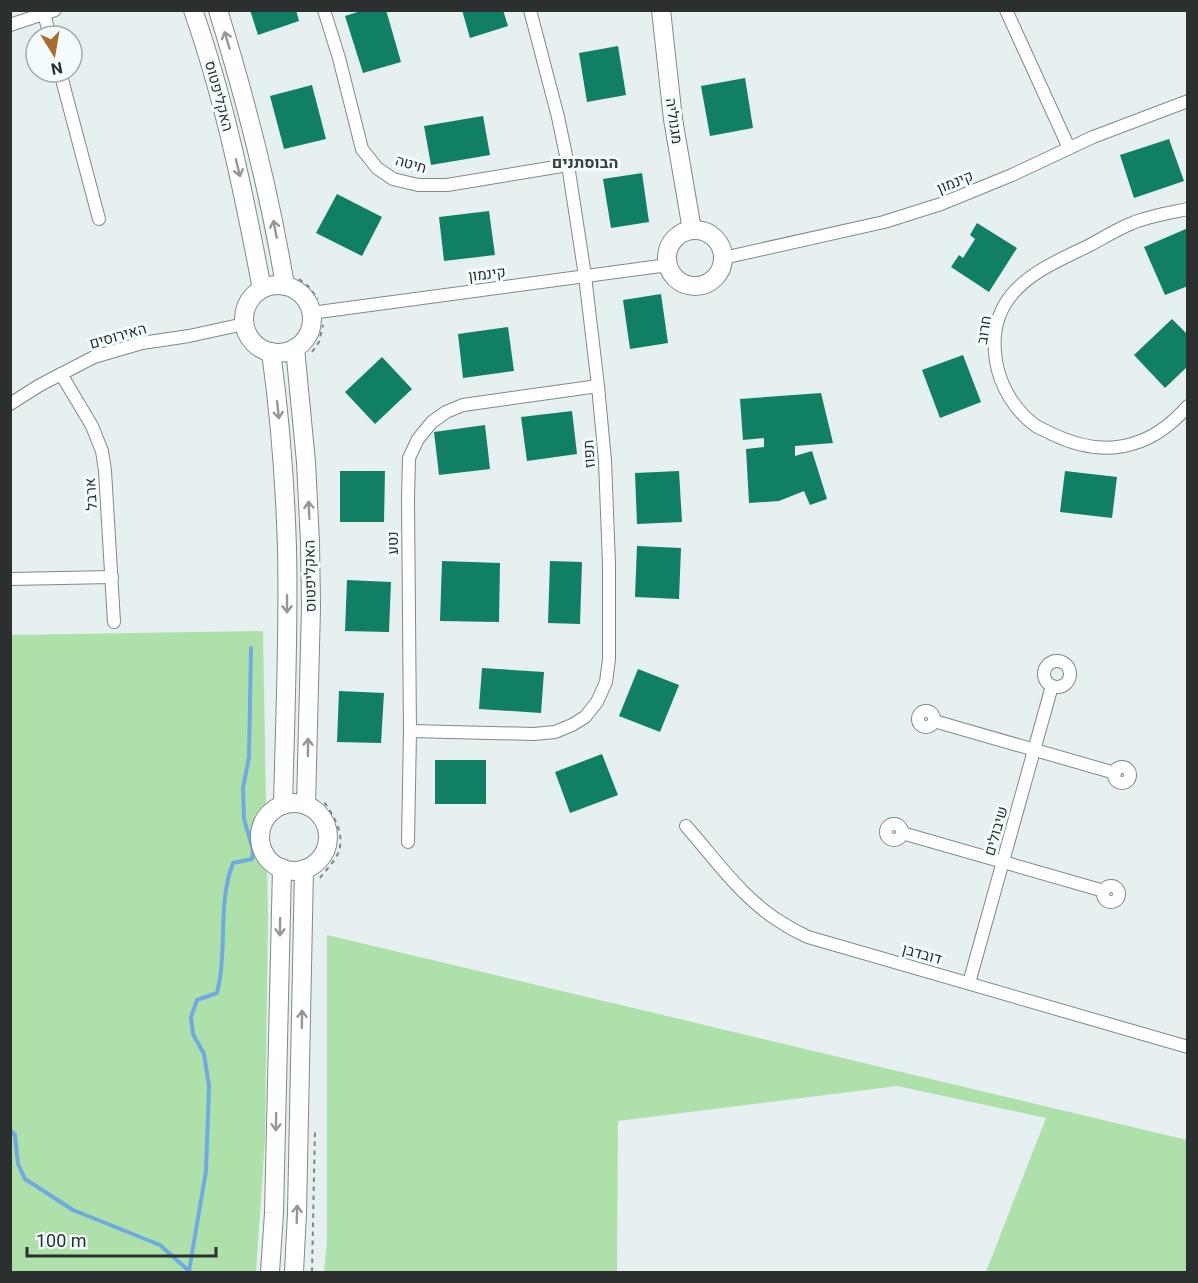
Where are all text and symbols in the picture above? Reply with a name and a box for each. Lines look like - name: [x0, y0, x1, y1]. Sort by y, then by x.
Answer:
- north arrow: [24, 24, 84, 84]
- one-way arrow: [221, 31, 232, 50]
- text: N: [49, 58, 64, 79]
- street label: האקליפטוס: [201, 59, 237, 133]
- street label: מגנוליה: [662, 97, 686, 145]
- street label: חיטה: [393, 151, 429, 177]
- district label: הבוסתנים: [552, 153, 618, 172]
- one-way arrow: [232, 158, 244, 177]
- street label: קינמון: [934, 167, 976, 197]
- one-way arrow: [269, 220, 280, 239]
- street label: קינמון: [467, 263, 507, 285]
- street label: חרוב: [973, 314, 995, 346]
- street label: האירוסים: [87, 319, 149, 353]
- one-way arrow: [273, 399, 284, 419]
- street label: תפוז: [579, 439, 599, 469]
- street label: ארבל: [81, 477, 101, 511]
- one-way arrow: [303, 500, 314, 520]
- street label: נטע: [384, 531, 402, 555]
- street label: האקליפטוס: [300, 540, 320, 612]
- one-way arrow: [281, 594, 293, 614]
- one-way arrow: [302, 737, 314, 757]
- street label: שיבולים: [980, 804, 1012, 858]
- one-way arrow: [275, 916, 286, 936]
- street label: דובדבן: [900, 940, 944, 968]
- one-way arrow: [296, 1010, 308, 1030]
- one-way arrow: [270, 1111, 282, 1131]
- one-way arrow: [292, 1205, 303, 1225]
- scale bar: [27, 1220, 216, 1258]
- text: 100 m: [36, 1230, 87, 1251]

